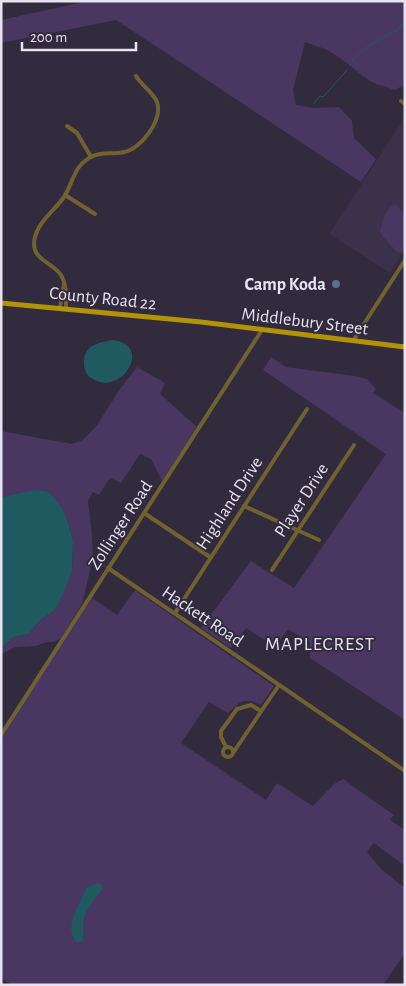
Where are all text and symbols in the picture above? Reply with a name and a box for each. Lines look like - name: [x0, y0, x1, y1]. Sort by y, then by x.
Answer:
- scale bar: [22, 20, 136, 52]
- text: 200 m: [30, 30, 67, 45]
- place label: Camp Koda: [244, 276, 326, 294]
- marker: Camp Koda: [330, 278, 342, 290]
- street label: County Road 22: [48, 284, 157, 314]
- street label: Middlebury Street: [241, 305, 369, 339]
- street label: Highland Drive: [193, 454, 266, 553]
- street label: Player Drive: [271, 460, 332, 541]
- street label: Zollinger Road: [86, 478, 156, 573]
- street label: Hackett Road: [159, 583, 246, 650]
- district label: MAPLECREST: [265, 635, 375, 654]

